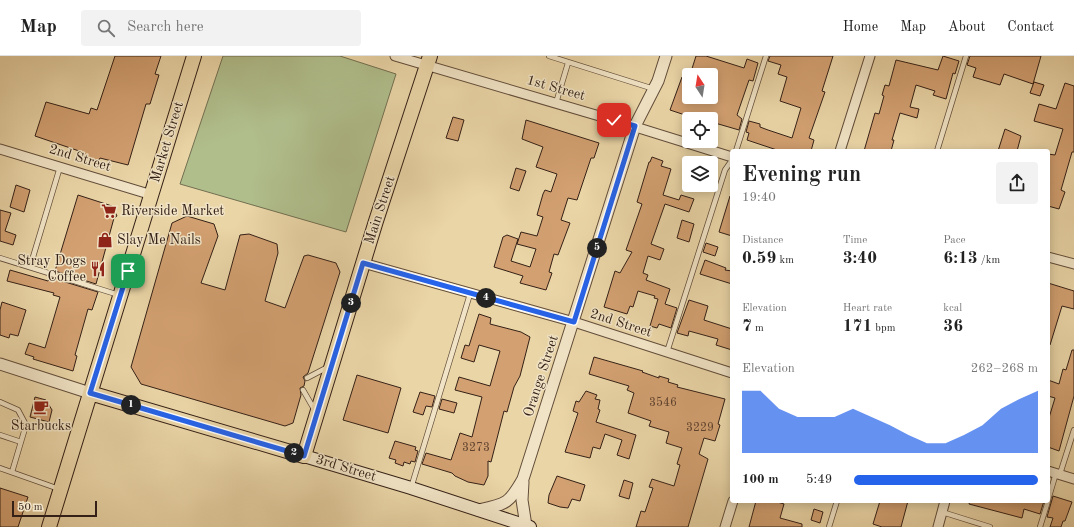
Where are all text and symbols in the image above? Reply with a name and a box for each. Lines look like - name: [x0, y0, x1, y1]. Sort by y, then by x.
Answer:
- search box: [81, 10, 361, 46]
- icon: search: [95, 17, 117, 39]
- text: Map: [20, 18, 57, 37]
- text: Search here: [127, 20, 204, 35]
- text: Home: [843, 20, 878, 34]
- text: Map: [900, 20, 926, 34]
- text: About: [948, 20, 985, 34]
- text: Contact: [1007, 20, 1054, 34]
- north arrow: [682, 68, 718, 104]
- map controls: [682, 68, 718, 192]
- street label: 1st Street: [525, 73, 587, 103]
- street label: Market Street: [148, 100, 186, 184]
- pin: [597, 103, 631, 137]
- icon: check: [603, 109, 625, 131]
- button: locate: [682, 112, 718, 148]
- street label: 2nd Street: [47, 142, 113, 174]
- button: layers: [682, 156, 718, 192]
- button: share: [996, 162, 1038, 204]
- text: Evening run: [742, 164, 861, 186]
- street label: Main Street: [362, 174, 398, 246]
- text: 19:40: [742, 191, 776, 204]
- supermarket icon: Riverside Market: [100, 202, 118, 220]
- place label: Riverside Market: [121, 204, 224, 218]
- shop icon: Slay Me Nails: [96, 231, 114, 249]
- place label: Slay Me Nails: [117, 233, 201, 247]
- text: Distance: [742, 235, 783, 246]
- text: Time: [843, 235, 867, 246]
- text: Pace: [943, 235, 966, 246]
- pin: 5: [587, 238, 607, 258]
- text: 5: [594, 242, 600, 253]
- text: 0.59: [742, 250, 776, 267]
- text: 3:40: [843, 250, 877, 267]
- text: 6:13: [943, 250, 978, 267]
- place label: Stray Dogs Coffee: [17, 254, 86, 284]
- pin: [111, 254, 145, 288]
- text: km: [776, 255, 794, 266]
- text: /km: [978, 255, 1000, 266]
- restaurant icon: Stray Dogs Coffee: [89, 260, 107, 278]
- icon: arrive: [117, 260, 139, 282]
- pin: 4: [476, 288, 496, 308]
- text: 4: [483, 292, 489, 303]
- pin: 3: [341, 293, 361, 313]
- text: 3: [348, 297, 354, 308]
- text: Elevation: [742, 303, 787, 314]
- text: Heart rate: [843, 303, 892, 314]
- text: kcal: [943, 303, 962, 314]
- street label: 2nd Street: [588, 306, 654, 340]
- text: 7: [742, 318, 752, 335]
- text: 171: [843, 318, 872, 335]
- text: 36: [943, 318, 963, 335]
- text: m: [752, 323, 764, 334]
- text: bpm: [872, 323, 895, 334]
- street label: Orange Street: [521, 333, 561, 419]
- text: Elevation: [742, 362, 795, 375]
- text: 262–268 m: [971, 362, 1038, 375]
- pin: 1: [121, 395, 141, 415]
- house number: 3546: [649, 396, 677, 409]
- cafe icon: Starbucks: [32, 398, 50, 416]
- text: 1: [128, 399, 134, 410]
- place label: Starbucks: [11, 419, 71, 433]
- house number: 3229: [686, 422, 714, 434]
- house number: 3273: [462, 442, 490, 454]
- pin: 2: [284, 443, 304, 463]
- text: 2: [291, 447, 297, 458]
- street label: 3rd Street: [314, 452, 378, 484]
- text: 100 m: [742, 473, 779, 486]
- text: 5:49: [806, 473, 832, 486]
- scale bar: [12, 499, 97, 518]
- text: 50 m: [18, 502, 43, 513]

